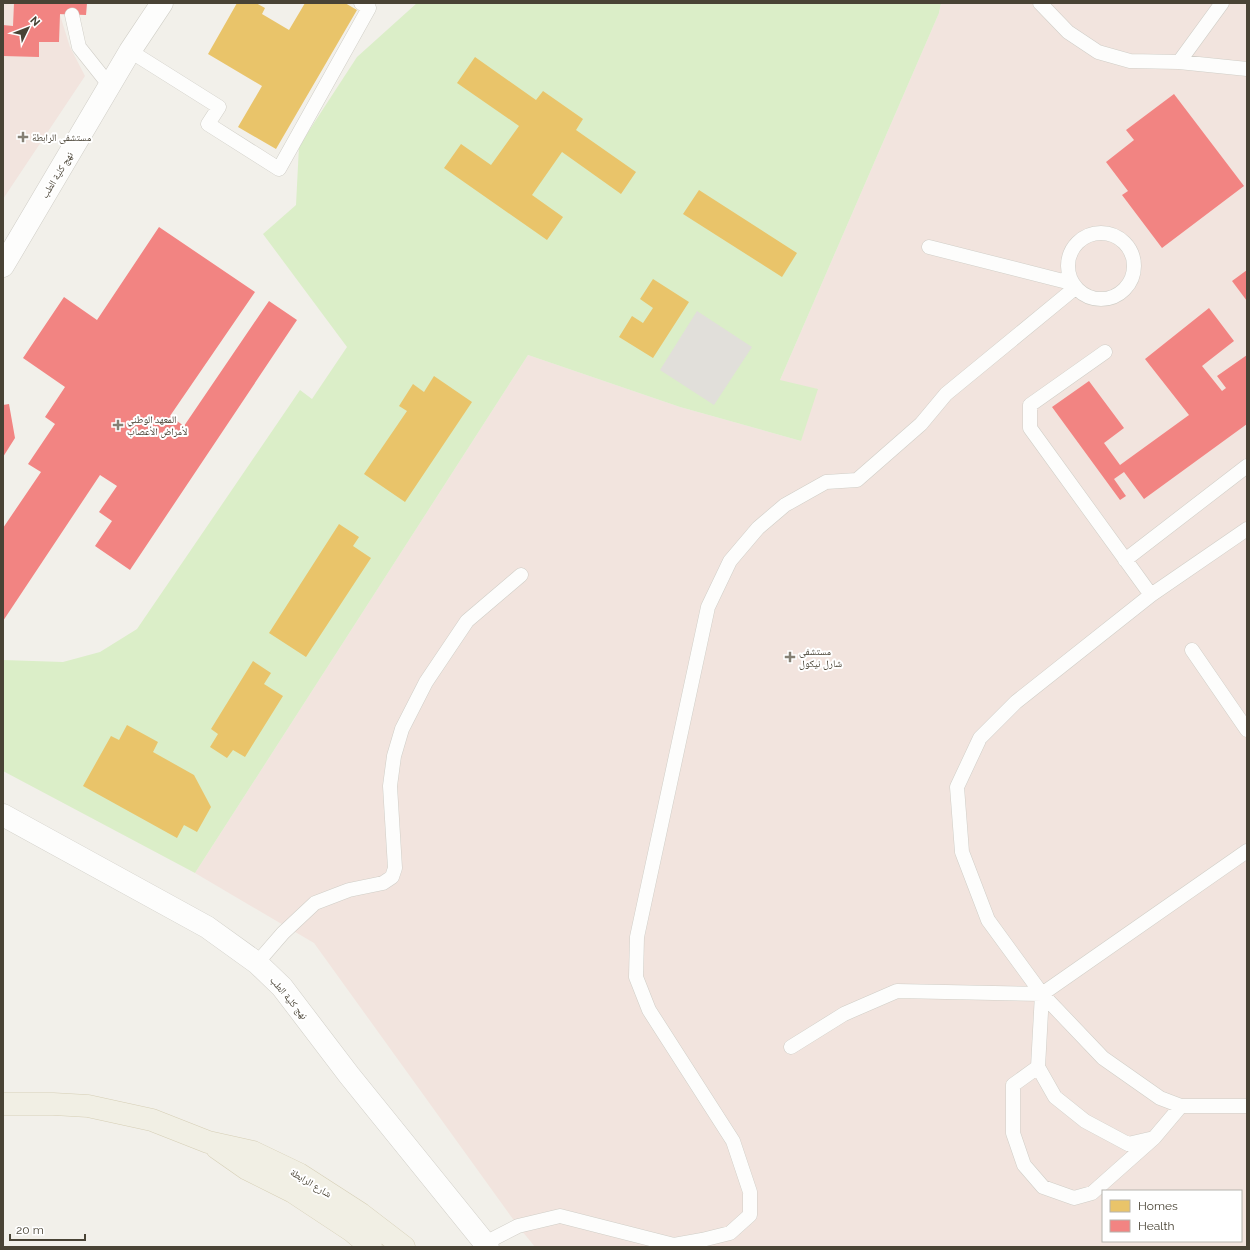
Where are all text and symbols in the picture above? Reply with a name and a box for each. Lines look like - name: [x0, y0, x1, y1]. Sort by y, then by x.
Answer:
- north arrow: [8, 8, 48, 48]
- text: N: [27, 14, 43, 29]
- marker: مستشفى الرابطة: [17, 131, 29, 143]
- place label: مستشفى الرابطة: [32, 132, 92, 144]
- street label: نهج كلية الطب: [39, 150, 76, 201]
- place label: المعهد الوطني لأمراض الأعصاب: [127, 414, 187, 438]
- marker: المعهد الوطني لأمراض الأعصاب: [112, 419, 124, 431]
- place label: مستشفى شارل نيكول: [799, 646, 842, 670]
- marker: مستشفى شارل نيكول: [784, 651, 796, 663]
- street label: نهج كلية الطب: [267, 975, 310, 1022]
- street label: شارع الرابطة: [288, 1166, 334, 1201]
- legend: [1102, 1190, 1242, 1242]
- text: Homes: [1138, 1199, 1178, 1213]
- scale bar: [10, 1216, 85, 1242]
- text: Health: [1138, 1219, 1175, 1233]
- text: 20 m: [16, 1223, 44, 1237]

